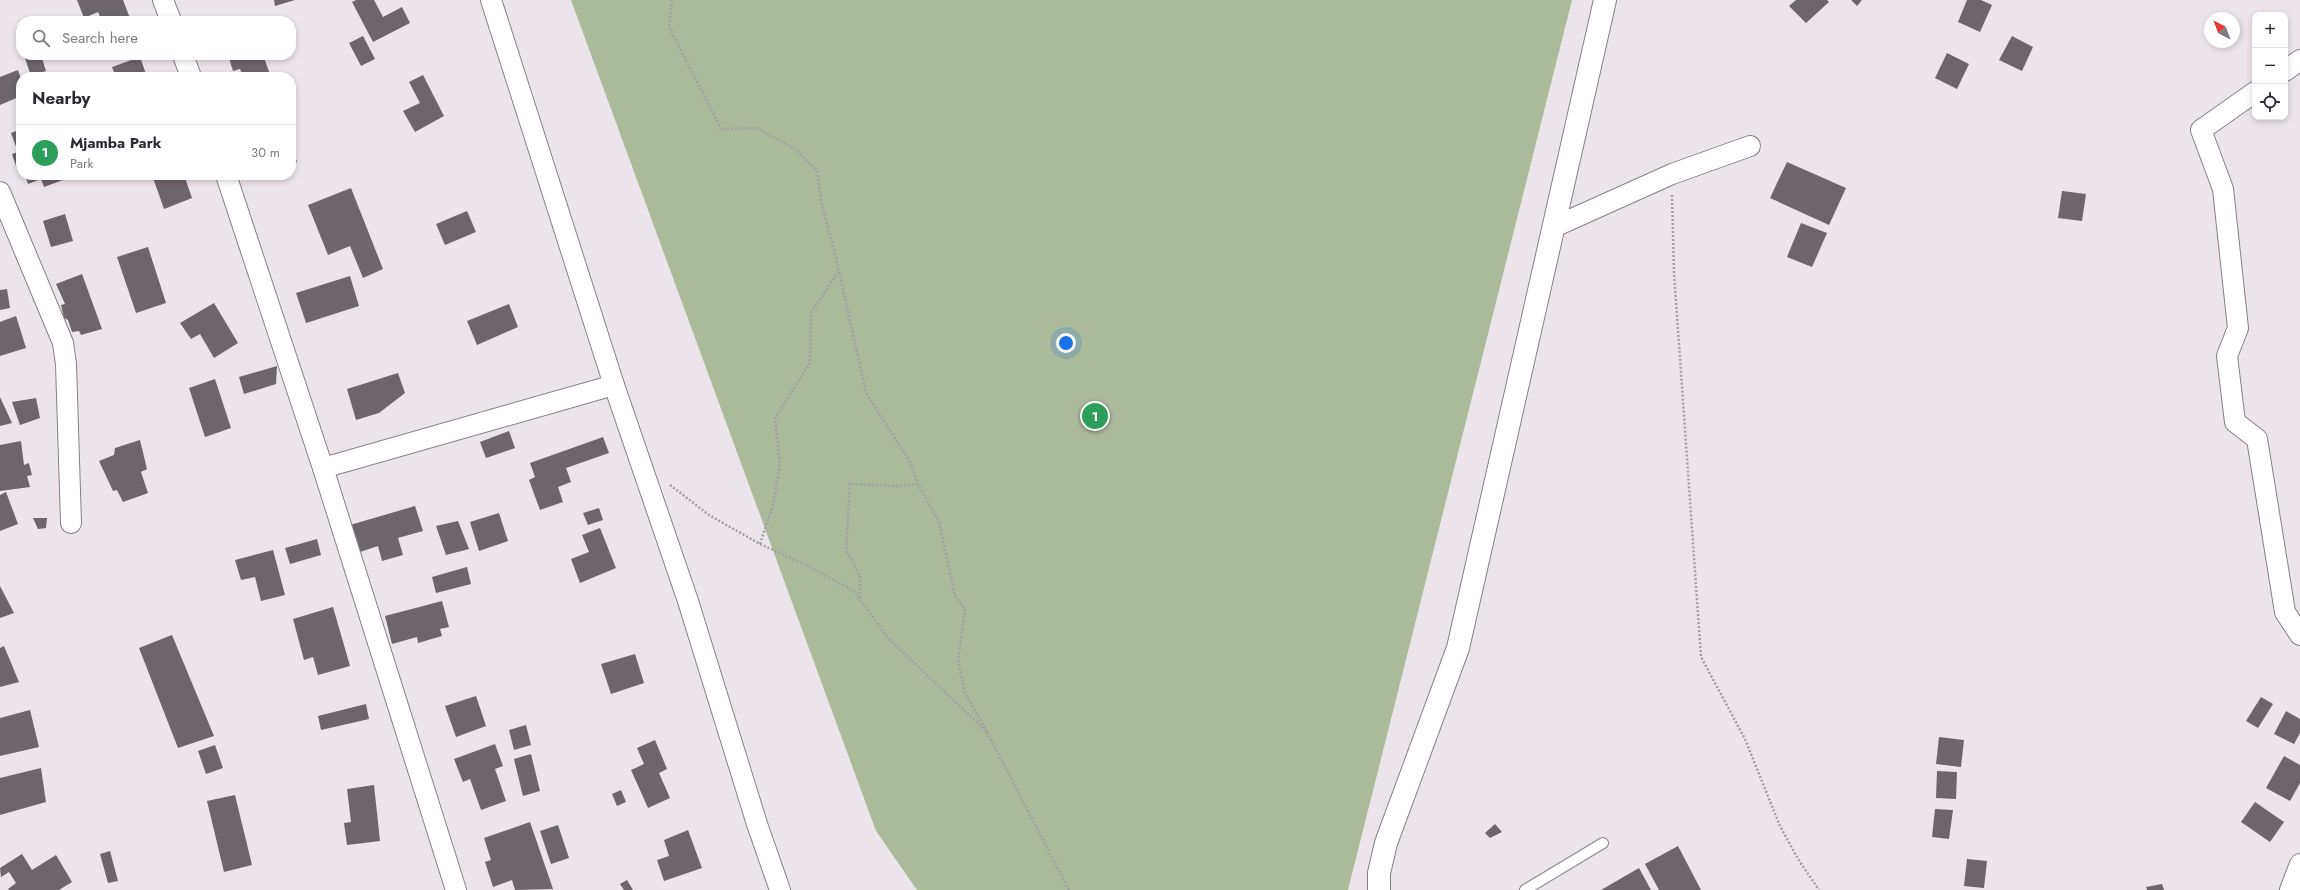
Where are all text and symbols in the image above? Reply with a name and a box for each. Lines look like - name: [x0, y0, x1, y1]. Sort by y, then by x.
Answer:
- north arrow: [2204, 12, 2240, 48]
- map controls: [2252, 12, 2288, 120]
- button: +: [2252, 12, 2288, 48]
- search box: [16, 16, 296, 60]
- icon: search: [30, 27, 52, 49]
- text: Search here: [62, 27, 138, 49]
- button: −: [2252, 48, 2288, 84]
- button: locate: [2252, 84, 2288, 120]
- text: Nearby: [32, 86, 90, 110]
- text: Mjamba Park: [70, 132, 161, 154]
- text: 1: [42, 143, 48, 162]
- text: 30 m: [251, 143, 280, 162]
- text: Park: [70, 154, 93, 173]
- your location: [1056, 333, 1076, 353]
- pin: 1: [1082, 401, 1108, 431]

